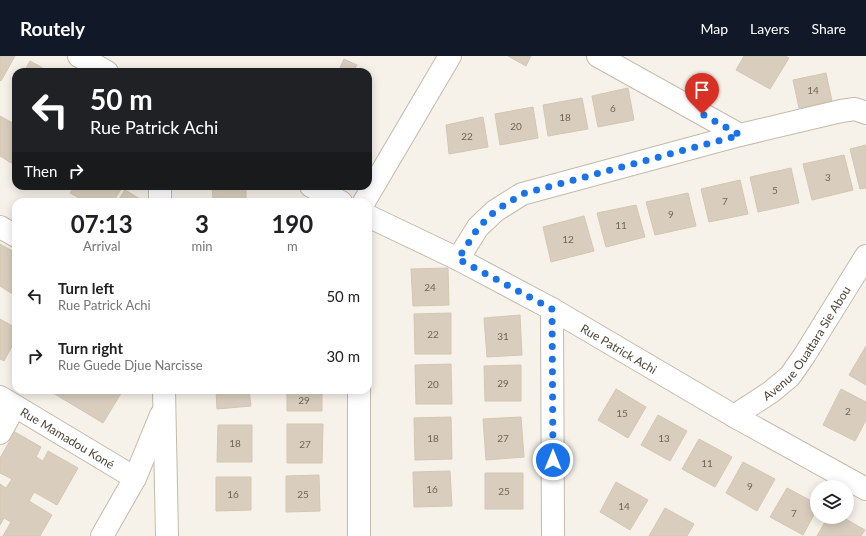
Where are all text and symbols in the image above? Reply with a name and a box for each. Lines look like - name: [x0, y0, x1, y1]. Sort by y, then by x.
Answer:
- text: Routely: [20, 17, 85, 40]
- text: Map: [700, 20, 728, 37]
- text: Layers: [750, 20, 790, 37]
- text: Share: [812, 20, 846, 37]
- pin: [685, 73, 719, 114]
- icon: arrive: [691, 79, 713, 101]
- text: 50 m: [90, 82, 153, 116]
- icon: left: [24, 84, 76, 136]
- house number: 14: [807, 84, 819, 96]
- house number: 6: [610, 102, 616, 114]
- house number: 18: [559, 111, 571, 123]
- text: Rue Patrick Achi: [90, 116, 218, 138]
- house number: 20: [510, 120, 522, 132]
- house number: 22: [461, 130, 473, 142]
- icon: right: [65, 160, 87, 182]
- text: Then: [24, 162, 57, 180]
- house number: 3: [825, 171, 831, 183]
- house number: 5: [772, 184, 778, 196]
- house number: 7: [722, 195, 728, 207]
- house number: 9: [668, 208, 674, 220]
- text: 07:13: [71, 209, 133, 238]
- text: 3: [195, 209, 209, 238]
- text: 190: [271, 209, 313, 238]
- house number: 11: [615, 219, 627, 231]
- house number: 12: [562, 233, 574, 245]
- text: Arrival: [83, 238, 120, 254]
- text: min: [192, 238, 213, 254]
- text: m: [287, 238, 298, 254]
- text: Turn left: [58, 279, 114, 297]
- house number: 24: [424, 281, 436, 293]
- street label: Avenue Ouattara Sie Abou: [760, 283, 853, 403]
- icon: left: [24, 285, 46, 307]
- text: 50 m: [326, 287, 360, 305]
- text: Rue Patrick Achi: [58, 297, 151, 313]
- street label: Rue Patrick Achi: [578, 320, 660, 377]
- house number: 22: [427, 328, 439, 340]
- house number: 31: [497, 330, 509, 342]
- text: Turn right: [58, 339, 123, 357]
- icon: right: [24, 345, 46, 367]
- text: 30 m: [326, 347, 360, 365]
- text: Rue Guede Djue Narcisse: [58, 357, 203, 373]
- house number: 29: [497, 377, 509, 389]
- house number: 20: [427, 378, 439, 390]
- house number: 29: [298, 394, 310, 406]
- street label: Rue Mamadou Koné: [18, 404, 117, 472]
- house number: 2: [845, 405, 851, 417]
- house number: 15: [616, 407, 628, 419]
- house number: 18: [427, 432, 439, 444]
- house number: 27: [497, 432, 509, 444]
- house number: 13: [658, 432, 670, 444]
- house number: 18: [229, 437, 241, 449]
- house number: 27: [299, 438, 311, 450]
- position arrow: [532, 439, 574, 481]
- house number: 11: [701, 457, 713, 469]
- house number: 9: [747, 480, 753, 492]
- map controls: [810, 480, 854, 524]
- button: layers: [810, 480, 854, 524]
- house number: 16: [426, 483, 438, 495]
- house number: 25: [498, 485, 510, 497]
- house number: 16: [227, 488, 239, 500]
- house number: 25: [297, 488, 309, 500]
- house number: 14: [618, 500, 630, 512]
- house number: 7: [791, 507, 797, 519]

